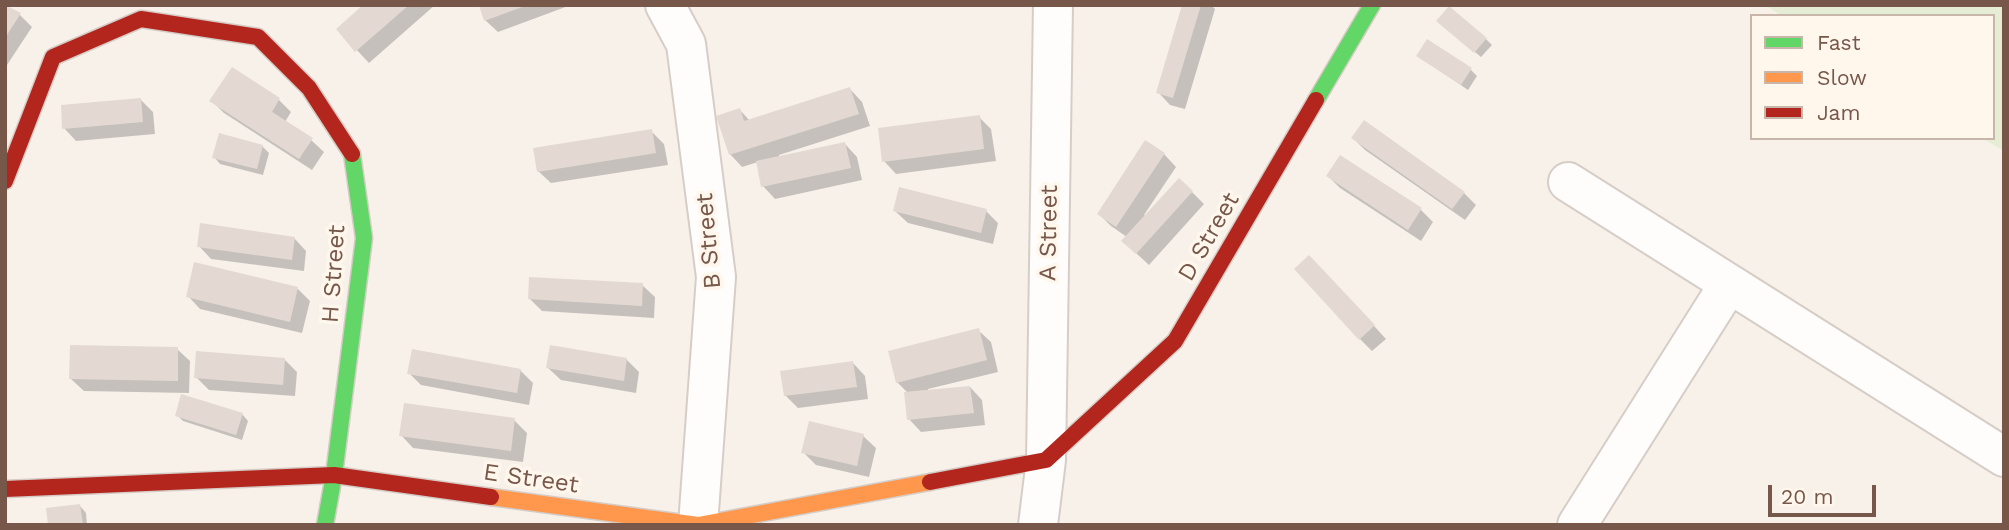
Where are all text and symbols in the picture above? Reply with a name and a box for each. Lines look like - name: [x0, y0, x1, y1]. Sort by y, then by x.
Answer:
- legend: [1750, 14, 1995, 140]
- text: Fast: [1817, 30, 1861, 55]
- text: Slow: [1817, 65, 1867, 90]
- text: Jam: [1817, 100, 1860, 125]
- street label: A Street: [1034, 185, 1064, 281]
- street label: D Street: [1172, 187, 1246, 287]
- street label: B Street: [690, 192, 728, 290]
- street label: H Street: [316, 224, 352, 324]
- street label: E Street: [482, 458, 580, 500]
- scale bar: [1771, 470, 1880, 514]
- text: 20 m: [1781, 484, 1833, 509]

